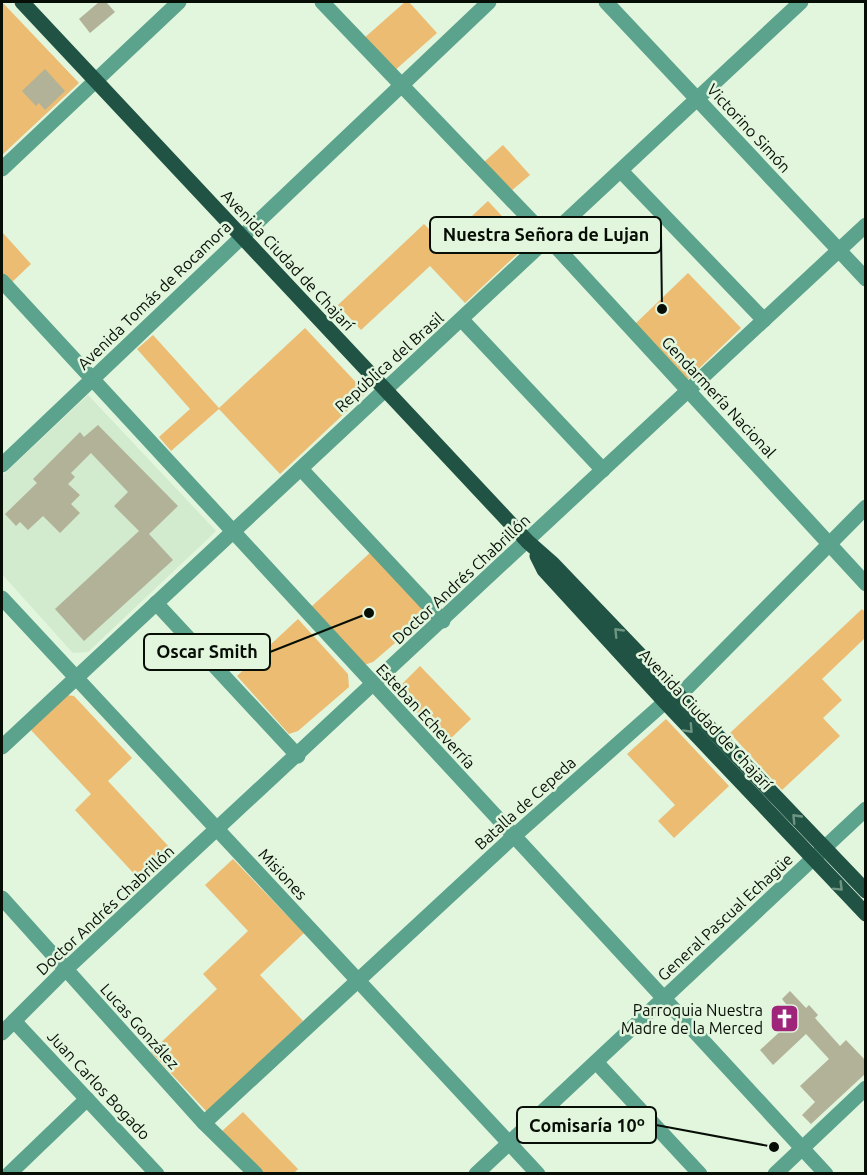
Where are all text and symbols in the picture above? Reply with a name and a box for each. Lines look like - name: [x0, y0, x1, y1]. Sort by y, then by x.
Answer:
- street label: Victorino Simón: [703, 80, 795, 176]
- street label: Avenida Ciudad de Chajarí: [218, 186, 359, 335]
- street label: Avenida Tomás de Rocamora: [74, 217, 234, 373]
- callout: Nuestra Señora de Lujan: [430, 217, 661, 253]
- text: Nuestra Señora de Lujan: [443, 224, 649, 244]
- street label: República del Brasil: [331, 309, 447, 415]
- street label: Gendarmería Nacional: [658, 333, 780, 461]
- street label: Doctor Andrés Chabrillón: [389, 511, 533, 647]
- one-way arrow: [614, 628, 625, 638]
- callout: Oscar Smith: [144, 634, 270, 670]
- text: Oscar Smith: [156, 641, 258, 661]
- street label: Avenida Ciudad de Chajarí: [636, 645, 777, 794]
- street label: Esteban Echeverría: [373, 660, 479, 772]
- one-way arrow: [682, 721, 693, 732]
- street label: Batalla de Cepeda: [471, 753, 579, 853]
- one-way arrow: [793, 815, 804, 826]
- street label: Doctor Andrés Chabrillón: [33, 842, 177, 978]
- street label: Misiones: [255, 845, 311, 903]
- street label: General Pascual Echagüe: [654, 850, 796, 984]
- one-way arrow: [832, 880, 843, 890]
- street label: Lucas González: [97, 980, 183, 1072]
- place label: Parroquia Nuestra Madre de la Merced: [621, 1001, 763, 1037]
- church icon: Parroquia Nuestra Madre de la Merced: [768, 1003, 800, 1035]
- street label: Juan Carlos Bogado: [44, 1027, 154, 1143]
- callout: Comisaría 10º: [517, 1107, 656, 1143]
- text: Comisaría 10º: [529, 1115, 645, 1135]

